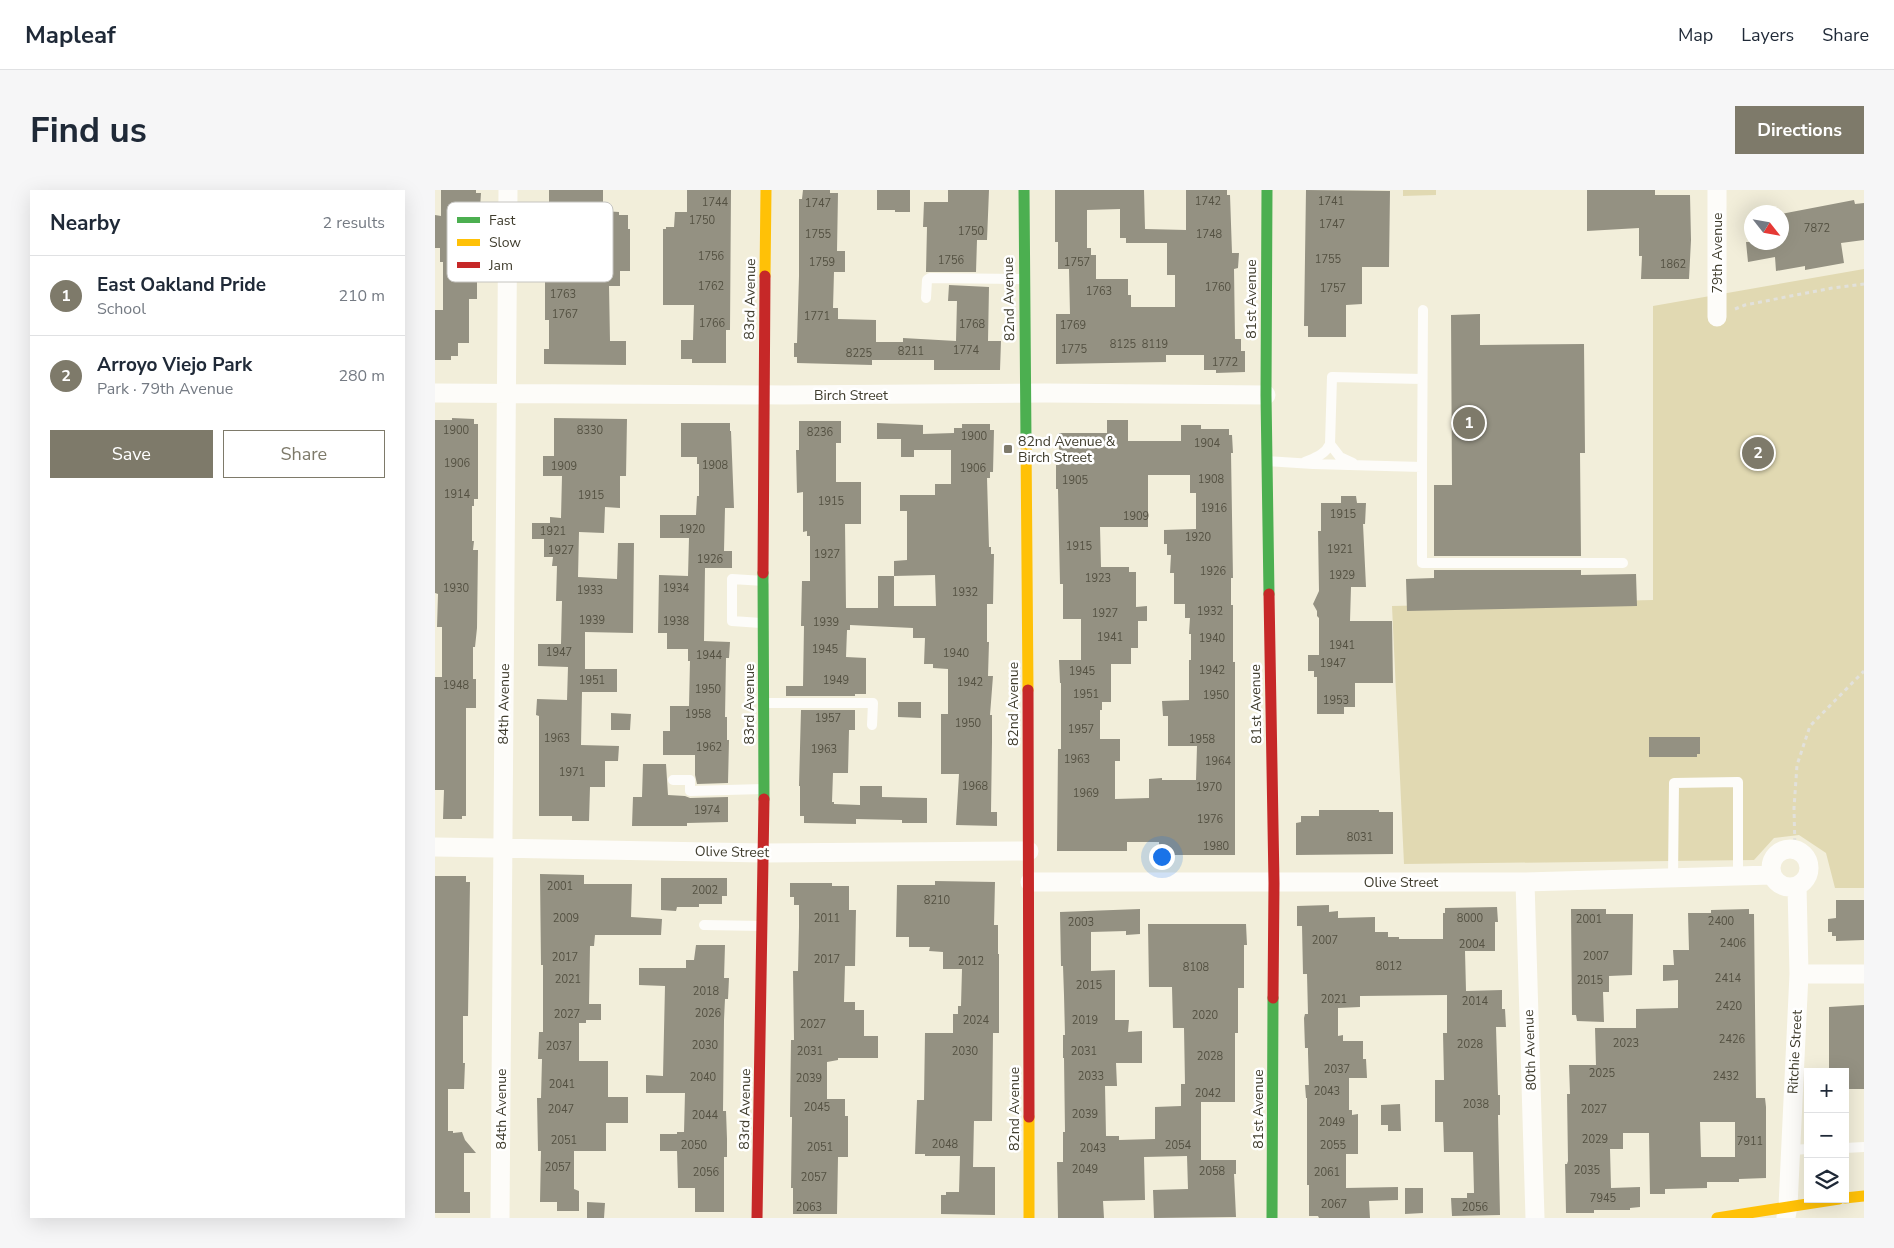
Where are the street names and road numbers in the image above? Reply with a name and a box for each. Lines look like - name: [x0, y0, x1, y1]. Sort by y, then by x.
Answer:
- street label: 79th Avenue: [1708, 213, 1727, 293]
- street label: 82nd Avenue: [999, 257, 1019, 341]
- street label: 83rd Avenue: [740, 258, 760, 340]
- street label: 81st Avenue: [1242, 259, 1261, 339]
- street label: Birch Street: [814, 386, 888, 405]
- street label: 82nd Avenue: [1004, 662, 1023, 746]
- street label: 84th Avenue: [494, 663, 514, 745]
- street label: 83rd Avenue: [740, 663, 759, 745]
- street label: 81st Avenue: [1246, 664, 1266, 744]
- street label: Olive Street: [695, 842, 769, 862]
- street label: Olive Street: [1364, 873, 1438, 892]
- street label: 80th Avenue: [1519, 1009, 1541, 1091]
- street label: Ritchie Street: [1783, 1009, 1807, 1095]
- street label: 82nd Avenue: [1005, 1067, 1024, 1151]
- street label: 83rd Avenue: [735, 1068, 755, 1150]
- street label: 84th Avenue: [492, 1069, 511, 1149]
- street label: 81st Avenue: [1249, 1069, 1268, 1149]

